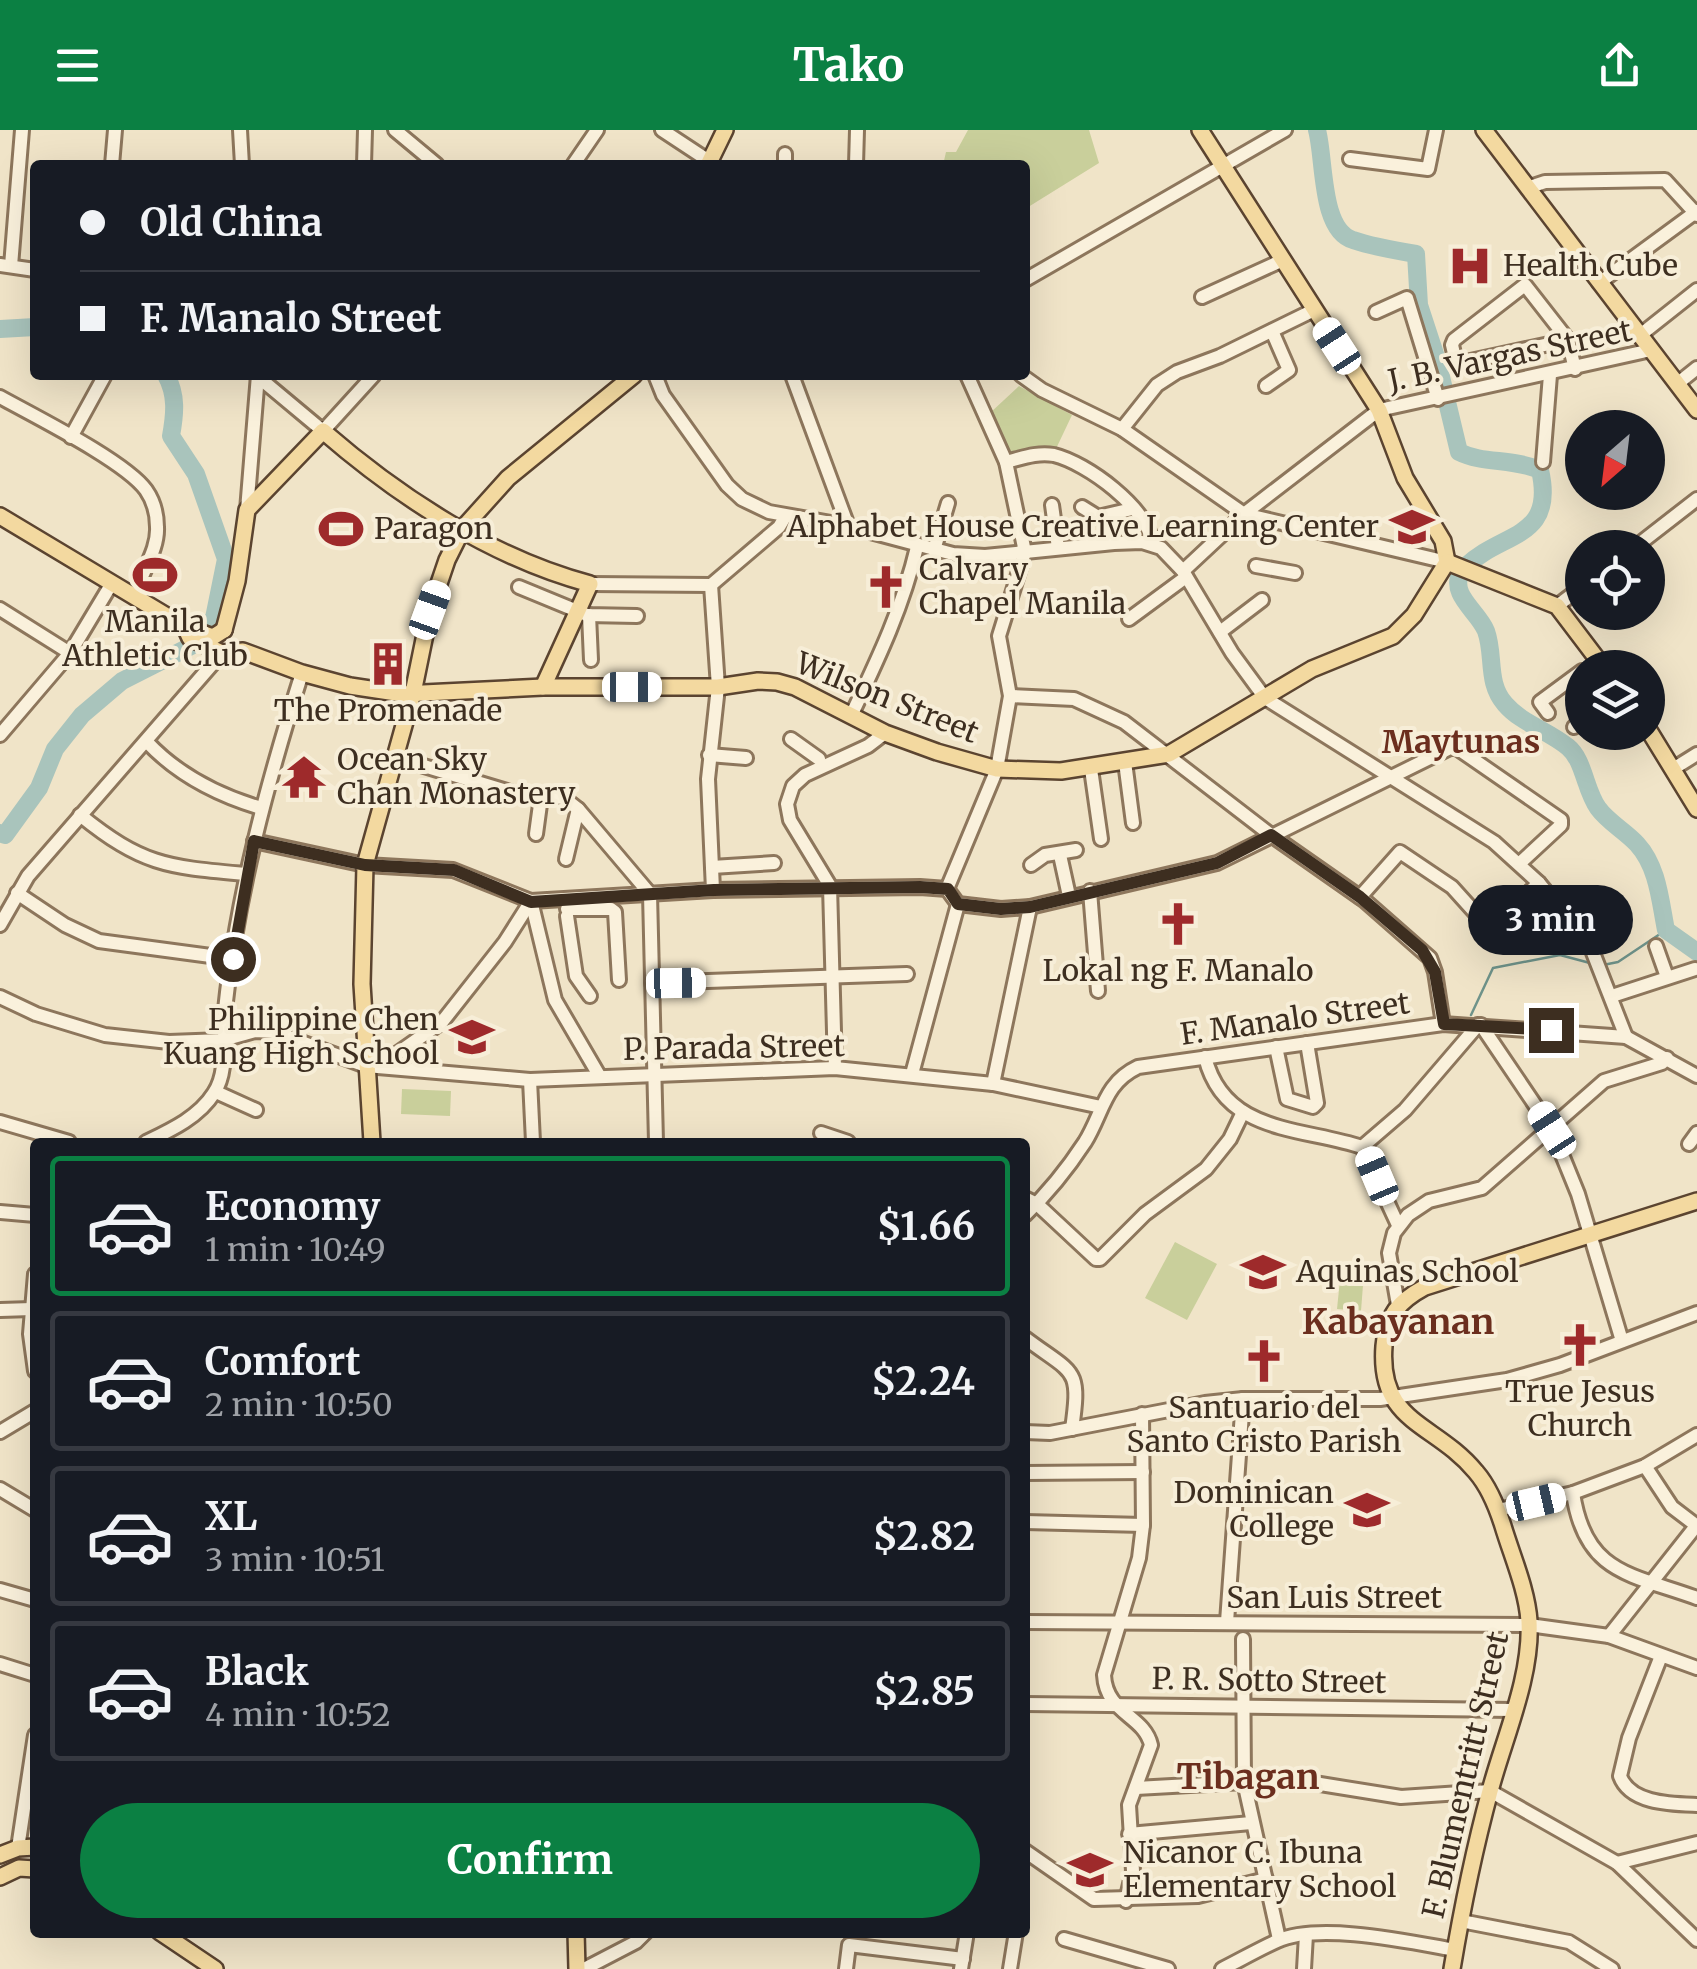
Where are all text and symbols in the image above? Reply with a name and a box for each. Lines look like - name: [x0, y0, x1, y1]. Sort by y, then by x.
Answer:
- text: Tako: [793, 37, 904, 93]
- icon: menu: [50, 38, 105, 93]
- icon: share: [1592, 38, 1647, 93]
- text: Old China: [140, 199, 322, 246]
- hospital icon: Health Cube: [1446, 242, 1494, 290]
- place label: Health Cube: [1503, 246, 1678, 284]
- text: F. Manalo Street: [140, 295, 442, 342]
- street label: J. B. Vargas Street: [1383, 311, 1635, 400]
- car: [1308, 313, 1366, 379]
- north arrow: [1565, 410, 1665, 510]
- map controls: [1565, 410, 1665, 750]
- school or university icon: Alphabet House Creative Learning Center: [1388, 503, 1436, 551]
- sports icon: Paragon: [317, 505, 365, 553]
- place label: Alphabet House Creative Learning Center: [786, 507, 1379, 545]
- place label: Paragon: [374, 509, 493, 547]
- button: locate: [1565, 530, 1665, 630]
- place label: Calvary Chapel Manila: [919, 550, 1126, 622]
- sports icon: Manila Athletic Club: [131, 551, 179, 599]
- church icon: Calvary Chapel Manila: [862, 563, 910, 611]
- car: [406, 577, 454, 643]
- place label: Manila Athletic Club: [61, 602, 248, 674]
- building icon: The Promenade: [364, 640, 412, 688]
- street label: Wilson Street: [789, 643, 985, 751]
- button: layers: [1565, 650, 1665, 750]
- car: [602, 672, 662, 702]
- place label: The Promenade: [274, 691, 502, 729]
- district label: Maytunas: [1382, 722, 1540, 762]
- place label: Ocean Sky Chan Monastery: [337, 740, 576, 812]
- temple icon: Ocean Sky Chan Monastery: [280, 753, 328, 801]
- callout: 3 min: [1468, 885, 1634, 955]
- church icon: Lokal ng F. Manalo: [1154, 900, 1202, 948]
- text: 3 min: [1505, 900, 1596, 940]
- route start: [211, 937, 256, 982]
- place label: Lokal ng F. Manalo: [1043, 951, 1313, 989]
- car: [646, 967, 706, 999]
- street label: F. Manalo Street: [1178, 983, 1412, 1053]
- place label: Philippine Chen Kuang High School: [163, 1000, 439, 1072]
- route end: [1529, 1008, 1574, 1053]
- school or university icon: Philippine Chen Kuang High School: [448, 1013, 496, 1061]
- street label: P. Parada Street: [623, 1026, 846, 1068]
- car: [1523, 1097, 1581, 1163]
- car: [1351, 1143, 1403, 1209]
- icon: car: [85, 1181, 175, 1271]
- text: Economy: [205, 1183, 380, 1230]
- text: $1.66: [876, 1203, 975, 1250]
- text: 1 min · 10:49: [205, 1230, 386, 1270]
- school or university icon: Aquinas School: [1239, 1248, 1287, 1296]
- place label: Aquinas School: [1295, 1252, 1519, 1290]
- district label: Kabayanan: [1302, 1300, 1495, 1344]
- church icon: True Jesus Church: [1556, 1321, 1604, 1369]
- icon: car: [85, 1336, 175, 1426]
- church icon: Santuario del Santo Cristo Parish: [1240, 1337, 1288, 1385]
- text: Comfort: [205, 1338, 361, 1385]
- text: $2.24: [871, 1358, 975, 1405]
- place label: True Jesus Church: [1505, 1372, 1655, 1444]
- text: 2 min · 10:50: [205, 1385, 393, 1425]
- place label: Santuario del Santo Cristo Parish: [1127, 1388, 1402, 1460]
- place label: Dominican College: [1173, 1473, 1334, 1545]
- car: [1503, 1481, 1569, 1523]
- school or university icon: Dominican College: [1343, 1486, 1391, 1534]
- icon: car: [85, 1491, 175, 1581]
- text: XL: [205, 1493, 257, 1540]
- text: $2.82: [872, 1513, 975, 1560]
- text: 3 min · 10:51: [205, 1540, 385, 1580]
- street label: San Luis Street: [1226, 1578, 1442, 1616]
- street label: F. Blumentritt Street: [1414, 1627, 1517, 1922]
- icon: car: [85, 1646, 175, 1736]
- text: Black: [205, 1648, 309, 1695]
- street label: P. R. Sotto Street: [1151, 1659, 1387, 1701]
- text: $2.85: [873, 1668, 975, 1715]
- text: 4 min · 10:52: [205, 1695, 391, 1735]
- district label: Tibagan: [1177, 1755, 1320, 1799]
- button: Confirm: [80, 1803, 980, 1918]
- place label: Nicanor C. Ibuna Elementary School: [1123, 1833, 1396, 1905]
- school or university icon: Nicanor C. Ibuna Elementary School: [1066, 1846, 1114, 1894]

